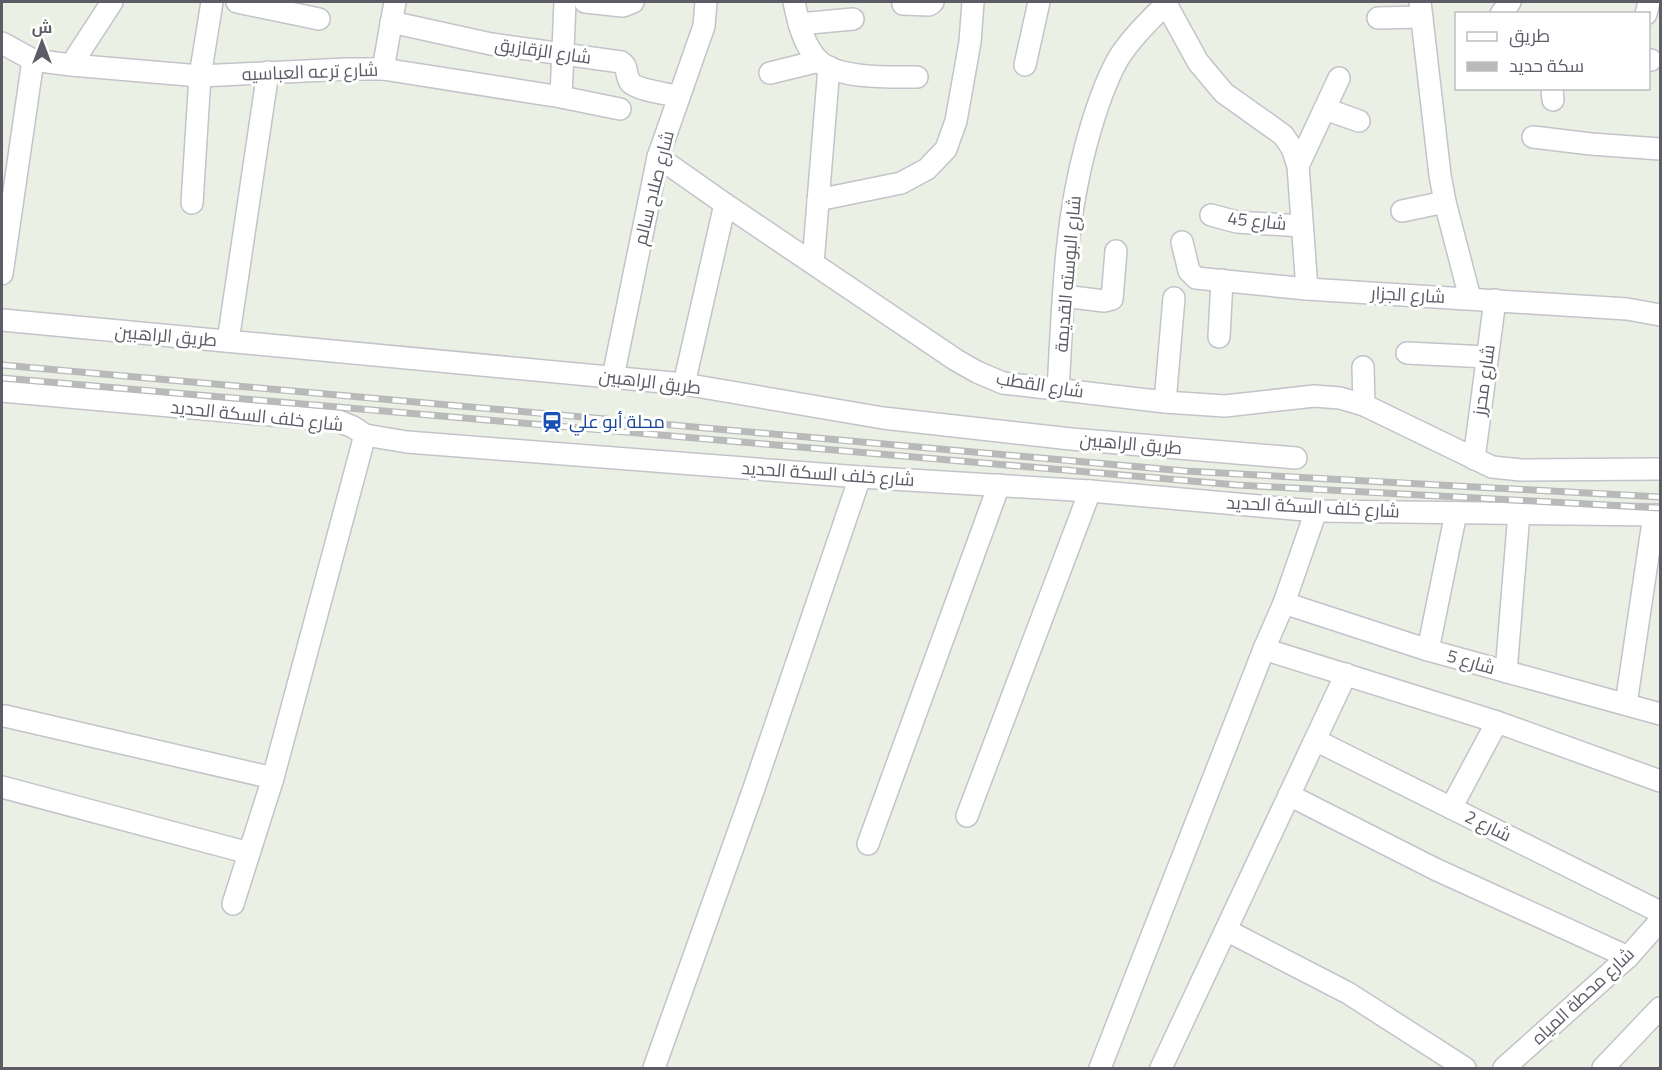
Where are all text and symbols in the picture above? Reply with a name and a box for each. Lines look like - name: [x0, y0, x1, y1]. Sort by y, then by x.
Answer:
- north arrow: [12, 12, 72, 72]
- legend: [1455, 12, 1650, 90]
- text: ش: [32, 15, 52, 39]
- text: طريق: [1509, 22, 1550, 49]
- street label: شارع الزقازيق: [493, 30, 593, 71]
- text: سكة حديد: [1509, 52, 1584, 79]
- street label: شارع ترعه العباسيه: [241, 56, 379, 87]
- street label: شارع صلاح سالم: [626, 128, 681, 248]
- street label: شارع البوسته القديمة: [1047, 195, 1088, 353]
- street label: شارع 45: [1226, 204, 1288, 237]
- street label: شارع الجزار: [1369, 279, 1446, 310]
- street label: طريق الراهبين: [114, 318, 218, 353]
- street label: شارع محرز: [1465, 343, 1502, 418]
- street label: طريق الراهبين: [597, 362, 703, 401]
- street label: شارع القطب: [994, 364, 1086, 405]
- street label: شارع خلف السكة الحديد: [169, 393, 345, 438]
- place label: محلة أبو علي: [569, 408, 665, 436]
- station icon: محلة أبو علي: [540, 410, 564, 434]
- street label: طريق الراهبين: [1079, 426, 1183, 461]
- street label: شارع خلف السكة الحديد: [741, 454, 916, 493]
- street label: شارع خلف السكة الحديد: [1226, 488, 1400, 525]
- street label: شارع 5: [1444, 642, 1498, 681]
- street label: شارع 2: [1460, 803, 1516, 848]
- street label: شارع محطة المياه: [1525, 941, 1640, 1051]

